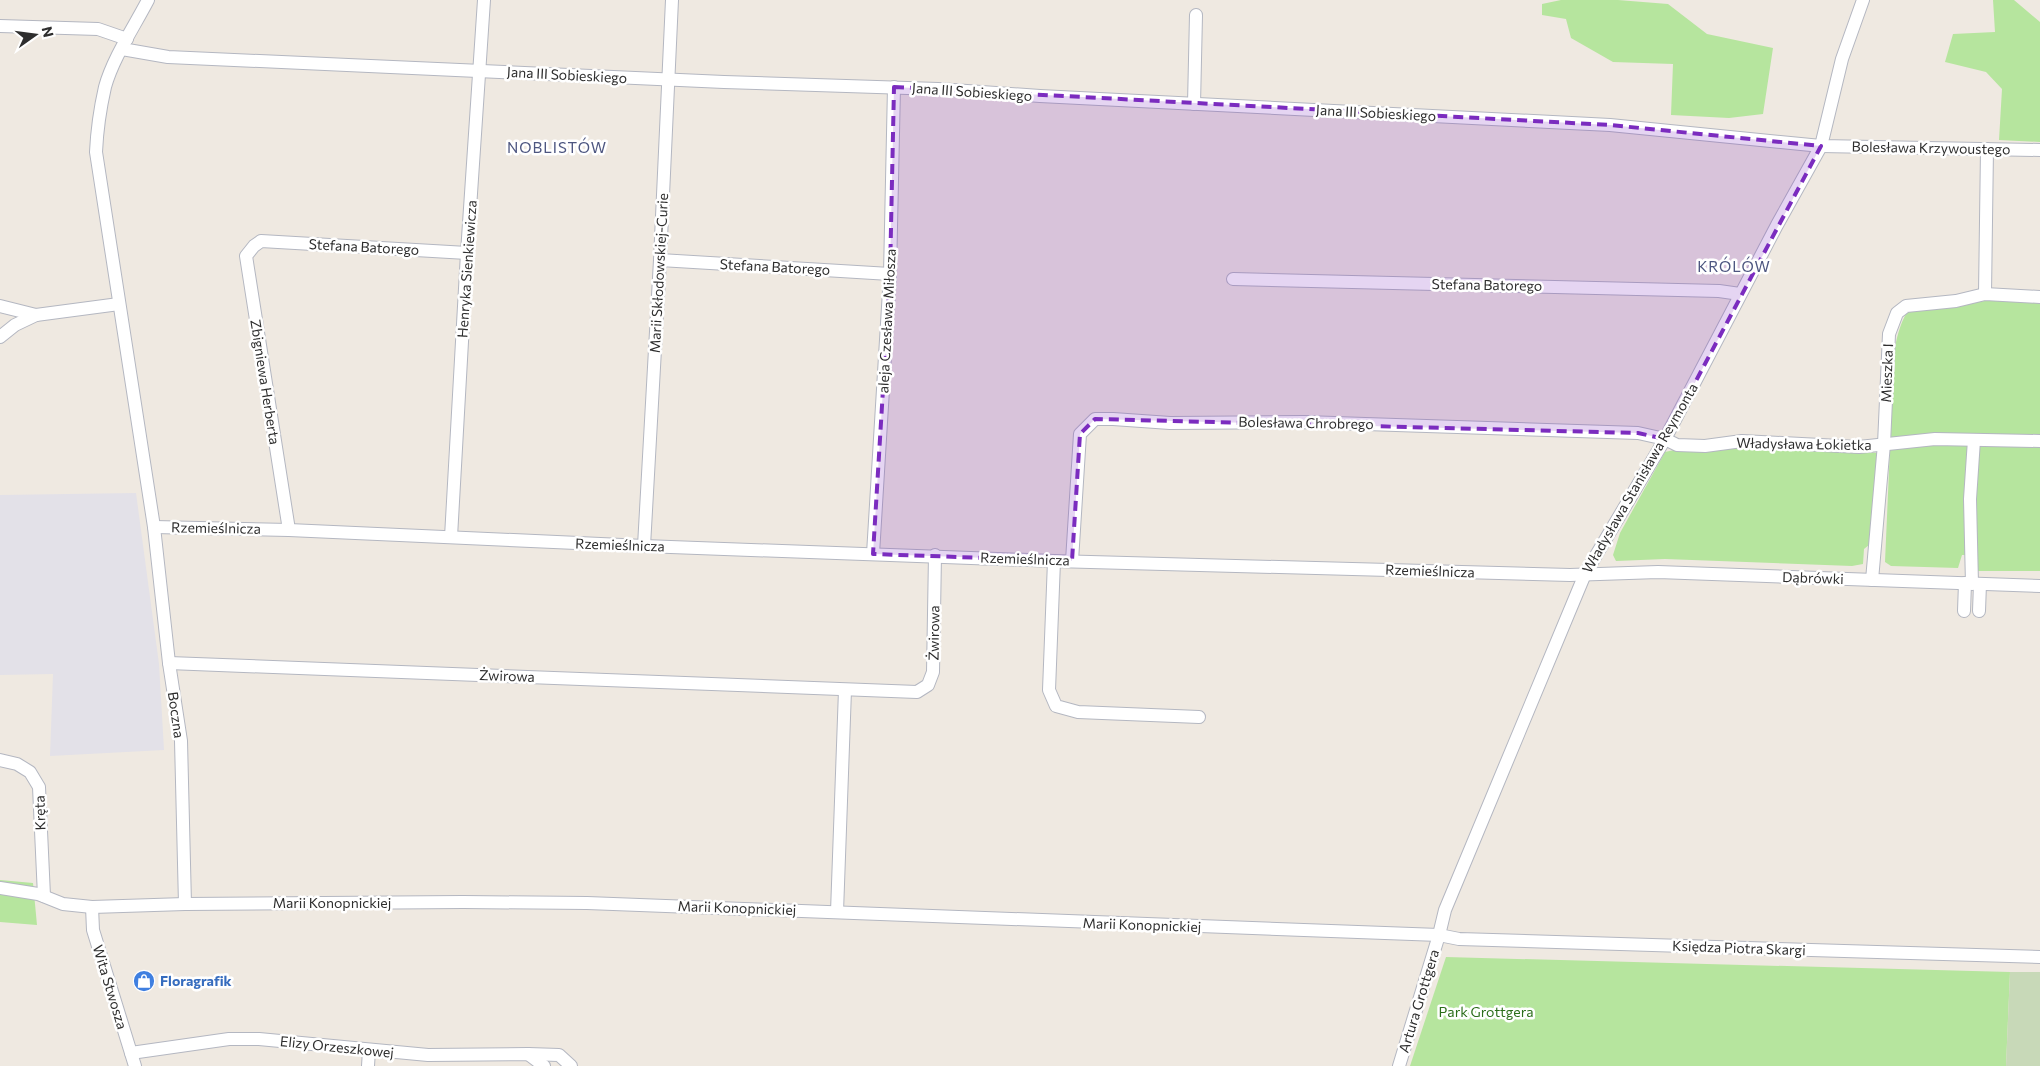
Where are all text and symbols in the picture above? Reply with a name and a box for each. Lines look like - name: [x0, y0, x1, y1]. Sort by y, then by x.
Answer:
- north arrow: [10, 10, 60, 60]
- text: N: [39, 25, 58, 39]
- street label: Jana III Sobieskiego: [506, 63, 628, 86]
- street label: Jana III Sobieskiego: [911, 79, 1033, 104]
- street label: Jana III Sobieskiego: [1315, 101, 1437, 124]
- district label: NOBLISTÓW: [507, 137, 607, 156]
- street label: Bolesława Krzywoustego: [1852, 138, 2010, 157]
- street label: Marii Skłodowskiej-Curie: [646, 193, 671, 353]
- street label: Henryka Sienkiewicza: [453, 200, 480, 338]
- street label: Stefana Batorego: [308, 235, 420, 258]
- street label: aleja Czesława Miłosza: [874, 248, 899, 394]
- street label: Stefana Batorego: [719, 255, 831, 278]
- district label: KRÓLÓW: [1697, 256, 1771, 275]
- street label: Stefana Batorego: [1432, 275, 1542, 294]
- street label: Zbigniewa Herberta: [247, 318, 284, 446]
- street label: Mieszka I: [1877, 343, 1896, 403]
- street label: Władysława Stanisława Reymonta: [1578, 380, 1701, 576]
- street label: Bolesława Chrobrego: [1238, 413, 1374, 432]
- street label: Władysława Łokietka: [1736, 434, 1872, 453]
- street label: Rzemieślnicza: [171, 518, 261, 537]
- street label: Rzemieślnicza: [575, 534, 665, 555]
- street label: Rzemieślnicza: [980, 548, 1070, 569]
- street label: Rzemieślnicza: [1385, 560, 1475, 581]
- street label: Dąbrówki: [1782, 568, 1844, 587]
- street label: Żwirowa: [925, 605, 942, 661]
- street label: Żwirowa: [479, 666, 535, 685]
- street label: Boczna: [165, 691, 188, 739]
- street label: Kręta: [30, 795, 49, 831]
- street label: Marii Konopnickiej: [273, 894, 391, 911]
- street label: Marii Konopnickiej: [677, 897, 797, 918]
- street label: Marii Konopnickiej: [1082, 914, 1202, 935]
- street label: Księdza Piotra Skargi: [1672, 937, 1806, 958]
- street label: Wita Stwosza: [90, 943, 131, 1031]
- street label: Artura Grottgera: [1395, 947, 1442, 1055]
- shop icon: Floragrafik: [132, 969, 156, 993]
- place label: Floragrafik: [160, 972, 232, 989]
- park label: Park Grottgera: [1439, 1003, 1533, 1020]
- street label: Elizy Orzeszkowej: [279, 1032, 395, 1061]

